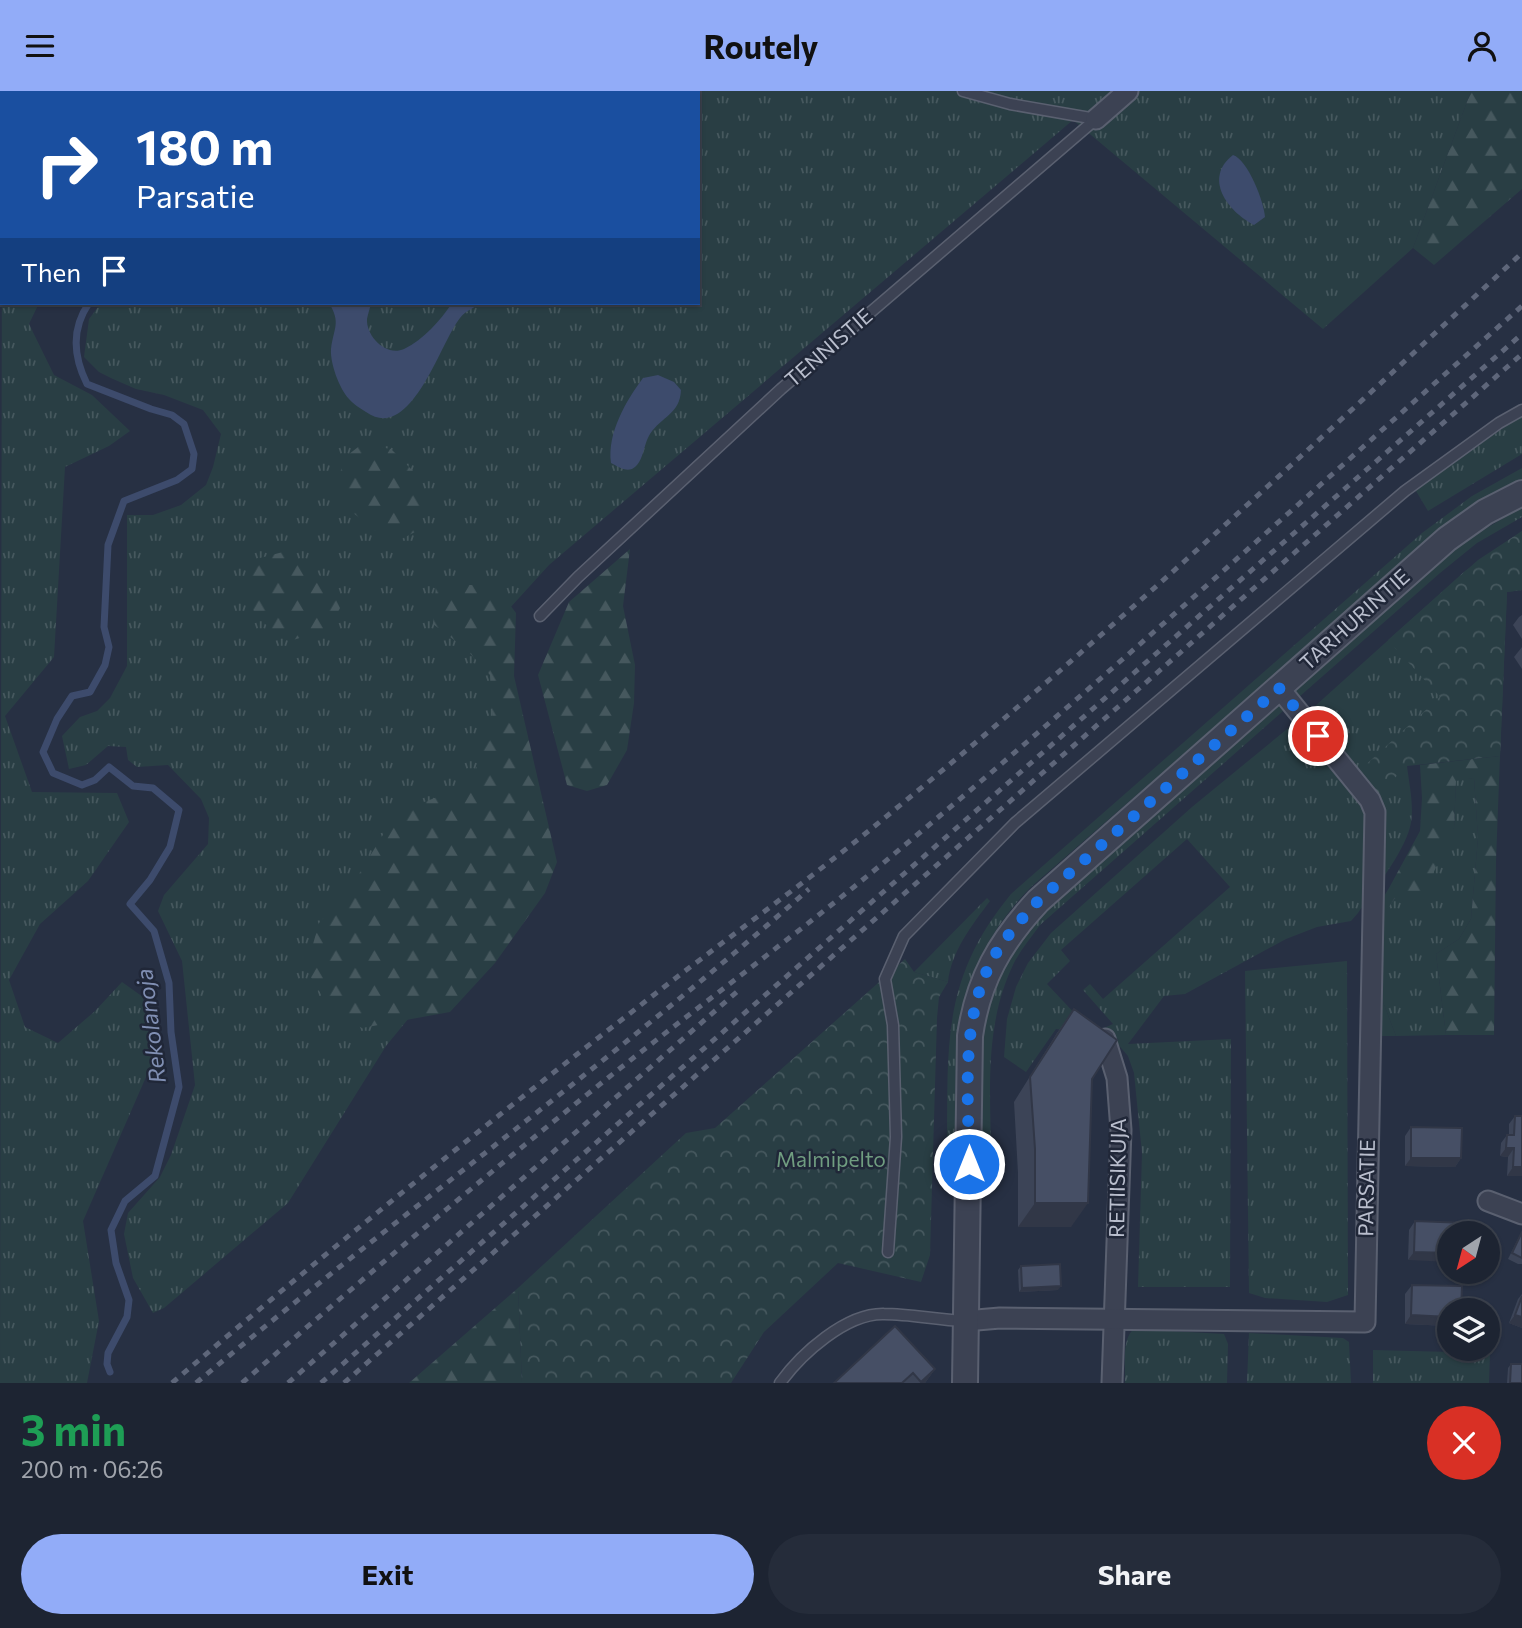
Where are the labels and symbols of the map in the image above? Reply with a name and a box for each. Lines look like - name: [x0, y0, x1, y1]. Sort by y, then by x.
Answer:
- street label: TENNISTIE: [779, 302, 877, 392]
- street label: TARHURINTIE: [1294, 563, 1414, 675]
- pin: [1288, 706, 1348, 766]
- water label: Rekolanoja: [129, 967, 171, 1085]
- street label: RETIISIKUJA: [1103, 1118, 1130, 1238]
- position arrow: [932, 1127, 1006, 1201]
- street label: PARSATIE: [1352, 1139, 1379, 1237]
- park label: Malmipelto: [776, 1146, 886, 1171]
- north arrow: [1437, 1221, 1500, 1285]

